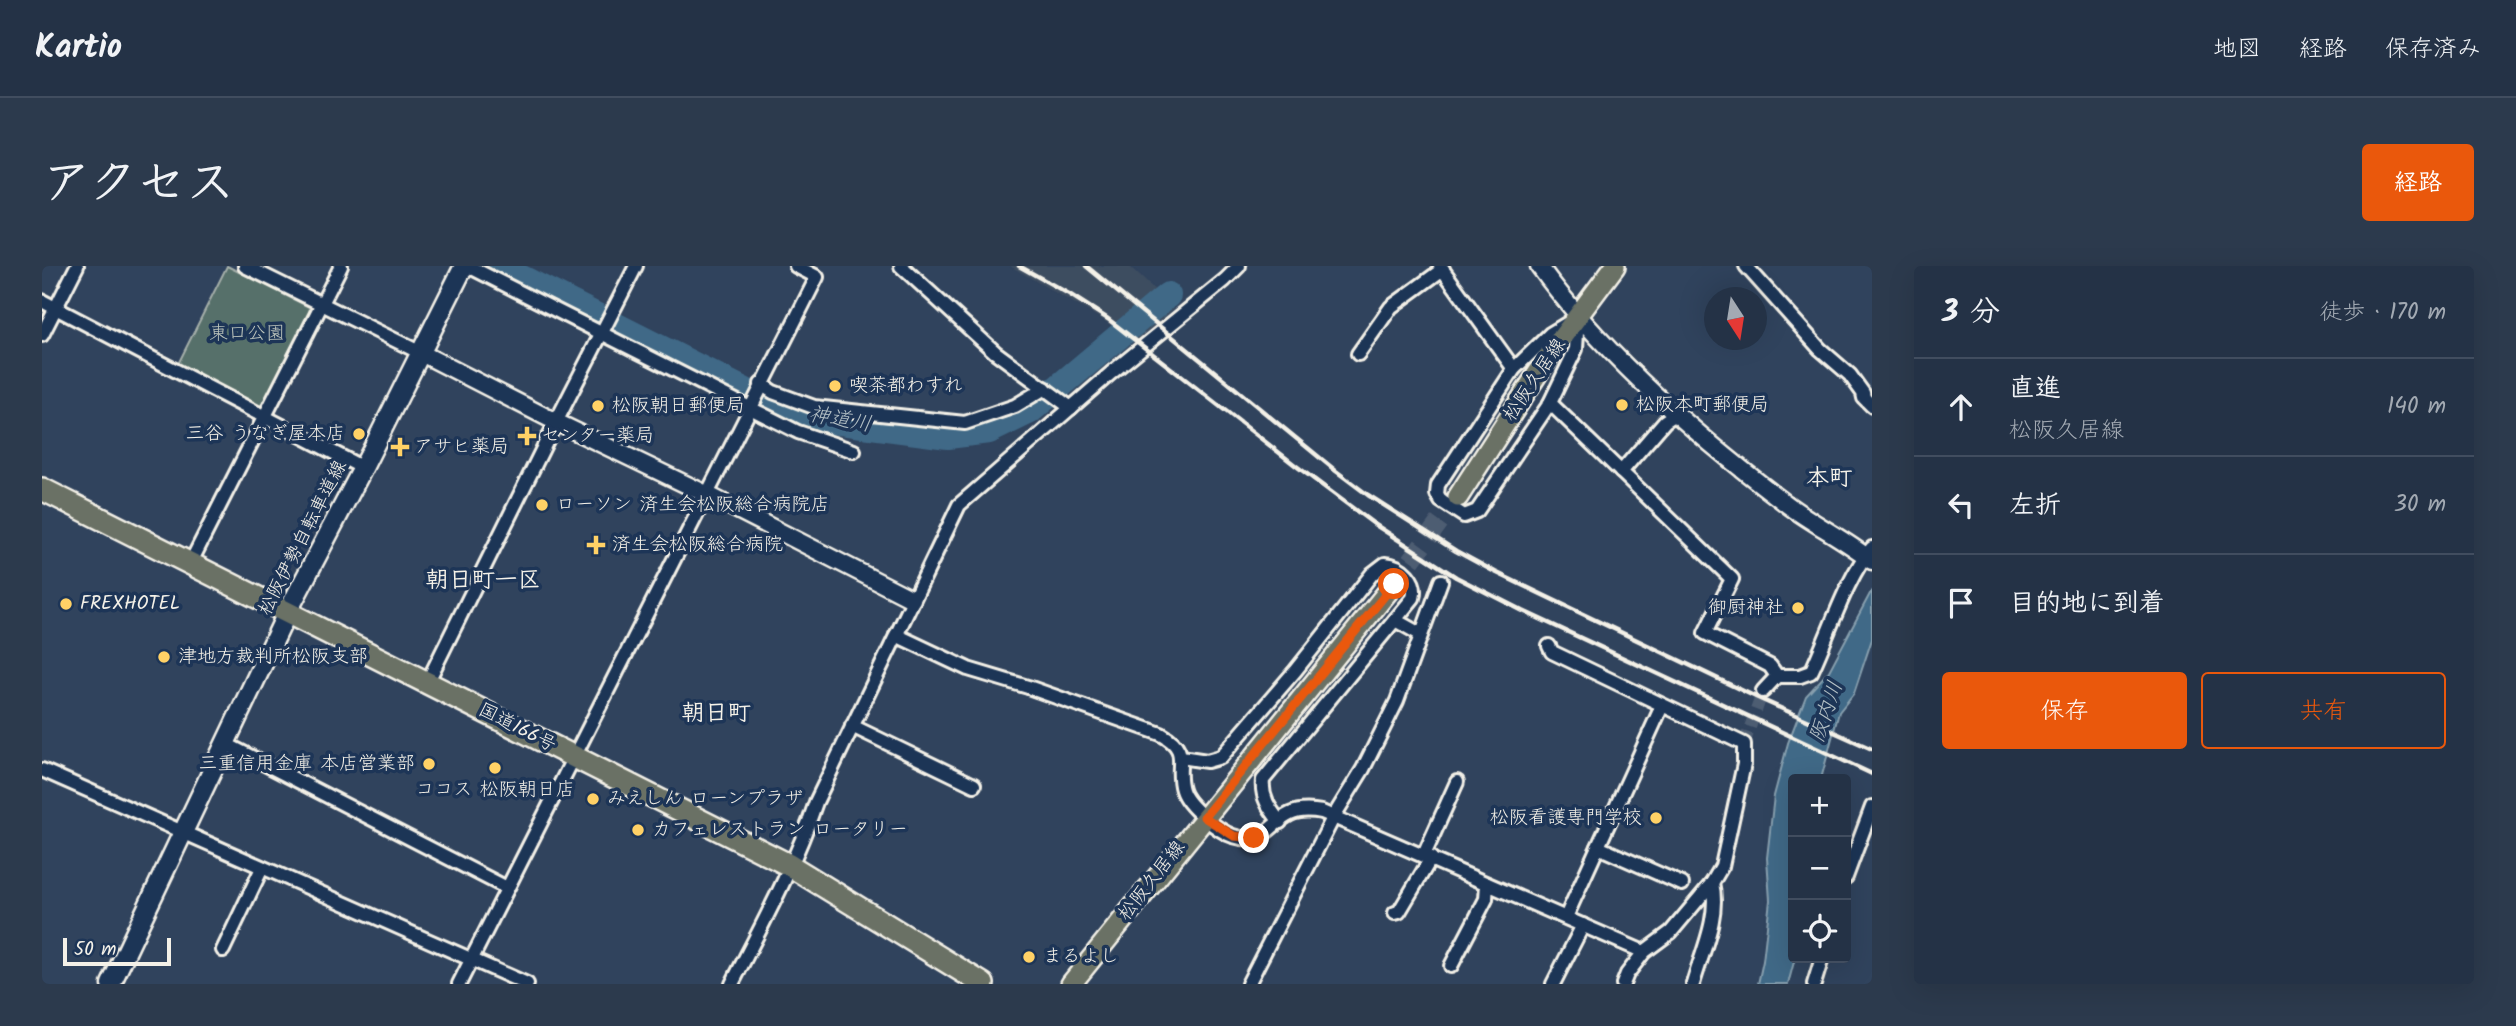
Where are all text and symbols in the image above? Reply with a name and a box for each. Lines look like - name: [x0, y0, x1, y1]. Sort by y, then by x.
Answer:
- text: Kartio: [35, 22, 122, 75]
- text: 地図: [2213, 30, 2261, 69]
- text: 経路: [2299, 30, 2347, 69]
- text: 保存済み: [2385, 30, 2481, 69]
- button: 経路: [2362, 144, 2474, 221]
- text: アクセス: [42, 146, 235, 224]
- north arrow: [1704, 287, 1767, 350]
- text: 3 分: [1942, 289, 2000, 337]
- text: 徒歩 · 170 m: [2319, 295, 2446, 331]
- park label: 東口公園: [209, 319, 285, 349]
- street label: 松阪久居線: [1496, 332, 1574, 428]
- text: 直進: [2009, 368, 2061, 410]
- place label: 喫茶都わすれ: [849, 371, 963, 401]
- marker: 喫茶都わすれ: [827, 378, 843, 394]
- icon: ahead: [1942, 388, 1980, 426]
- text: 140 m: [2387, 389, 2446, 425]
- place label: 松阪本町郵便局: [1636, 390, 1769, 420]
- place label: 松阪朝日郵便局: [612, 391, 745, 421]
- marker: 松阪本町郵便局: [1614, 397, 1630, 413]
- marker: 松阪朝日郵便局: [590, 398, 606, 414]
- water label: 神道川: [806, 398, 874, 442]
- text: 松阪久居線: [2009, 413, 2124, 449]
- place label: 三谷 うなぎ屋本店: [185, 419, 345, 449]
- place label: センター薬局: [541, 421, 654, 451]
- marker: 三谷 うなぎ屋本店: [351, 426, 367, 442]
- marker: センター薬局: [519, 428, 535, 444]
- place label: アサヒ薬局: [414, 432, 509, 462]
- marker: アサヒ薬局: [392, 439, 408, 455]
- street label: 松阪伊勢自転車道線: [251, 455, 355, 621]
- district label: 本町: [1806, 461, 1852, 497]
- text: 左折: [2009, 485, 2061, 527]
- icon: left: [1942, 486, 1980, 524]
- text: 30 m: [2394, 487, 2446, 523]
- place label: ローソン 済生会松阪総合病院店: [556, 490, 830, 520]
- marker: ローソン 済生会松阪総合病院店: [534, 497, 550, 513]
- place label: 済生会松阪総合病院: [612, 530, 783, 560]
- marker: 済生会松阪総合病院: [586, 535, 606, 555]
- district label: 朝日町一区: [426, 563, 541, 599]
- route start: [1378, 568, 1409, 599]
- text: 目的地に到着: [2009, 583, 2165, 625]
- icon: arrive: [1942, 584, 1980, 622]
- place label: FREXHOTEL: [80, 589, 180, 619]
- place label: 御厨神社: [1708, 593, 1784, 623]
- marker: FREXHOTEL: [58, 596, 74, 612]
- marker: 御厨神社: [1790, 600, 1806, 616]
- place label: 津地方裁判所松阪支部: [178, 642, 368, 672]
- marker: 津地方裁判所松阪支部: [156, 649, 172, 665]
- button: 保存: [1942, 672, 2187, 749]
- button: 共有: [2201, 672, 2446, 749]
- water label: 阪内川: [1801, 677, 1853, 747]
- street label: 国道166号: [473, 696, 561, 760]
- district label: 朝日町: [682, 696, 751, 732]
- place label: 三重信用金庫 本店営業部: [198, 749, 415, 779]
- marker: 三重信用金庫 本店営業部: [421, 756, 437, 772]
- marker: ココス 松阪朝日店: [487, 760, 503, 776]
- map controls: [1788, 774, 1851, 963]
- button: +: [1788, 774, 1851, 837]
- place label: ココス 松阪朝日店: [415, 775, 575, 805]
- place label: みえしん ローンプラザ: [607, 784, 803, 814]
- marker: みえしん ローンプラザ: [585, 791, 601, 807]
- place label: 松阪看護専門学校: [1490, 803, 1642, 833]
- marker: 松阪看護専門学校: [1648, 810, 1664, 826]
- place label: カフェレストラン ロータリー: [652, 815, 908, 845]
- marker: カフェレストラン ロータリー: [630, 822, 646, 838]
- route end: [1238, 822, 1269, 853]
- street label: 松阪久居線: [1111, 834, 1193, 928]
- button: −: [1788, 837, 1851, 900]
- button: locate: [1788, 900, 1851, 963]
- scale bar: [63, 935, 172, 967]
- text: 50 m: [74, 935, 116, 965]
- place label: まるよし: [1043, 942, 1119, 972]
- marker: まるよし: [1021, 949, 1037, 965]

